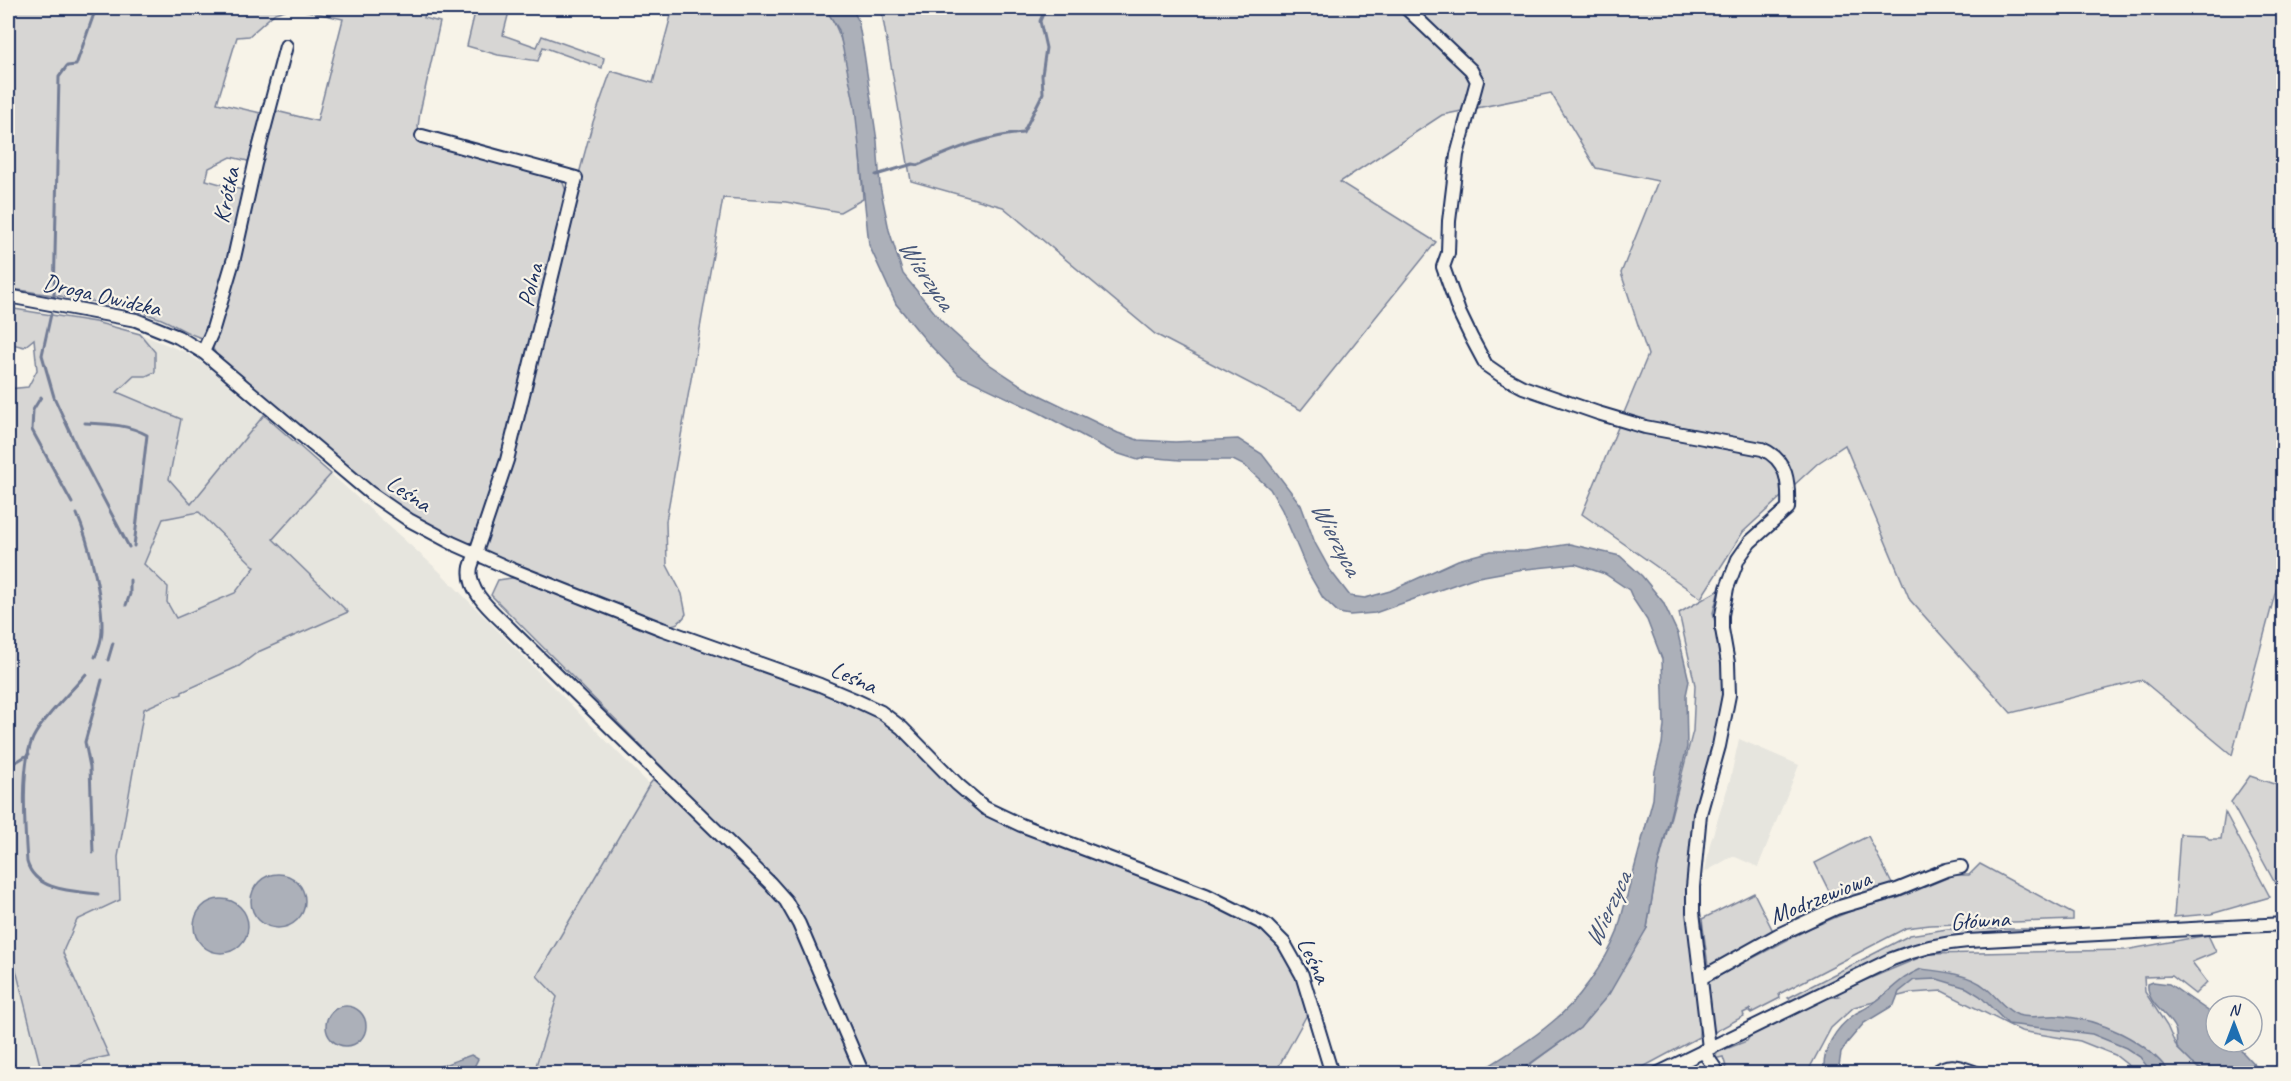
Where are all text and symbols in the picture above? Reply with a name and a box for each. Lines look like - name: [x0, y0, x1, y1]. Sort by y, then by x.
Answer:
- street label: Krótka: [205, 163, 247, 226]
- water label: Wierzyca: [891, 232, 964, 319]
- street label: Polna: [510, 259, 550, 310]
- street label: Droga Owidzka: [40, 267, 165, 323]
- street label: Leśna: [381, 467, 438, 519]
- water label: Wierzyca: [1303, 496, 1371, 584]
- street label: Leśna: [826, 654, 883, 701]
- water label: Wierzyca: [1576, 863, 1641, 952]
- street label: Modrzewiowa: [1765, 863, 1876, 931]
- street label: Główna: [1949, 903, 2012, 937]
- street label: Leśna: [1290, 932, 1339, 989]
- north arrow: [2204, 994, 2264, 1054]
- text: N: [2229, 1000, 2242, 1020]

